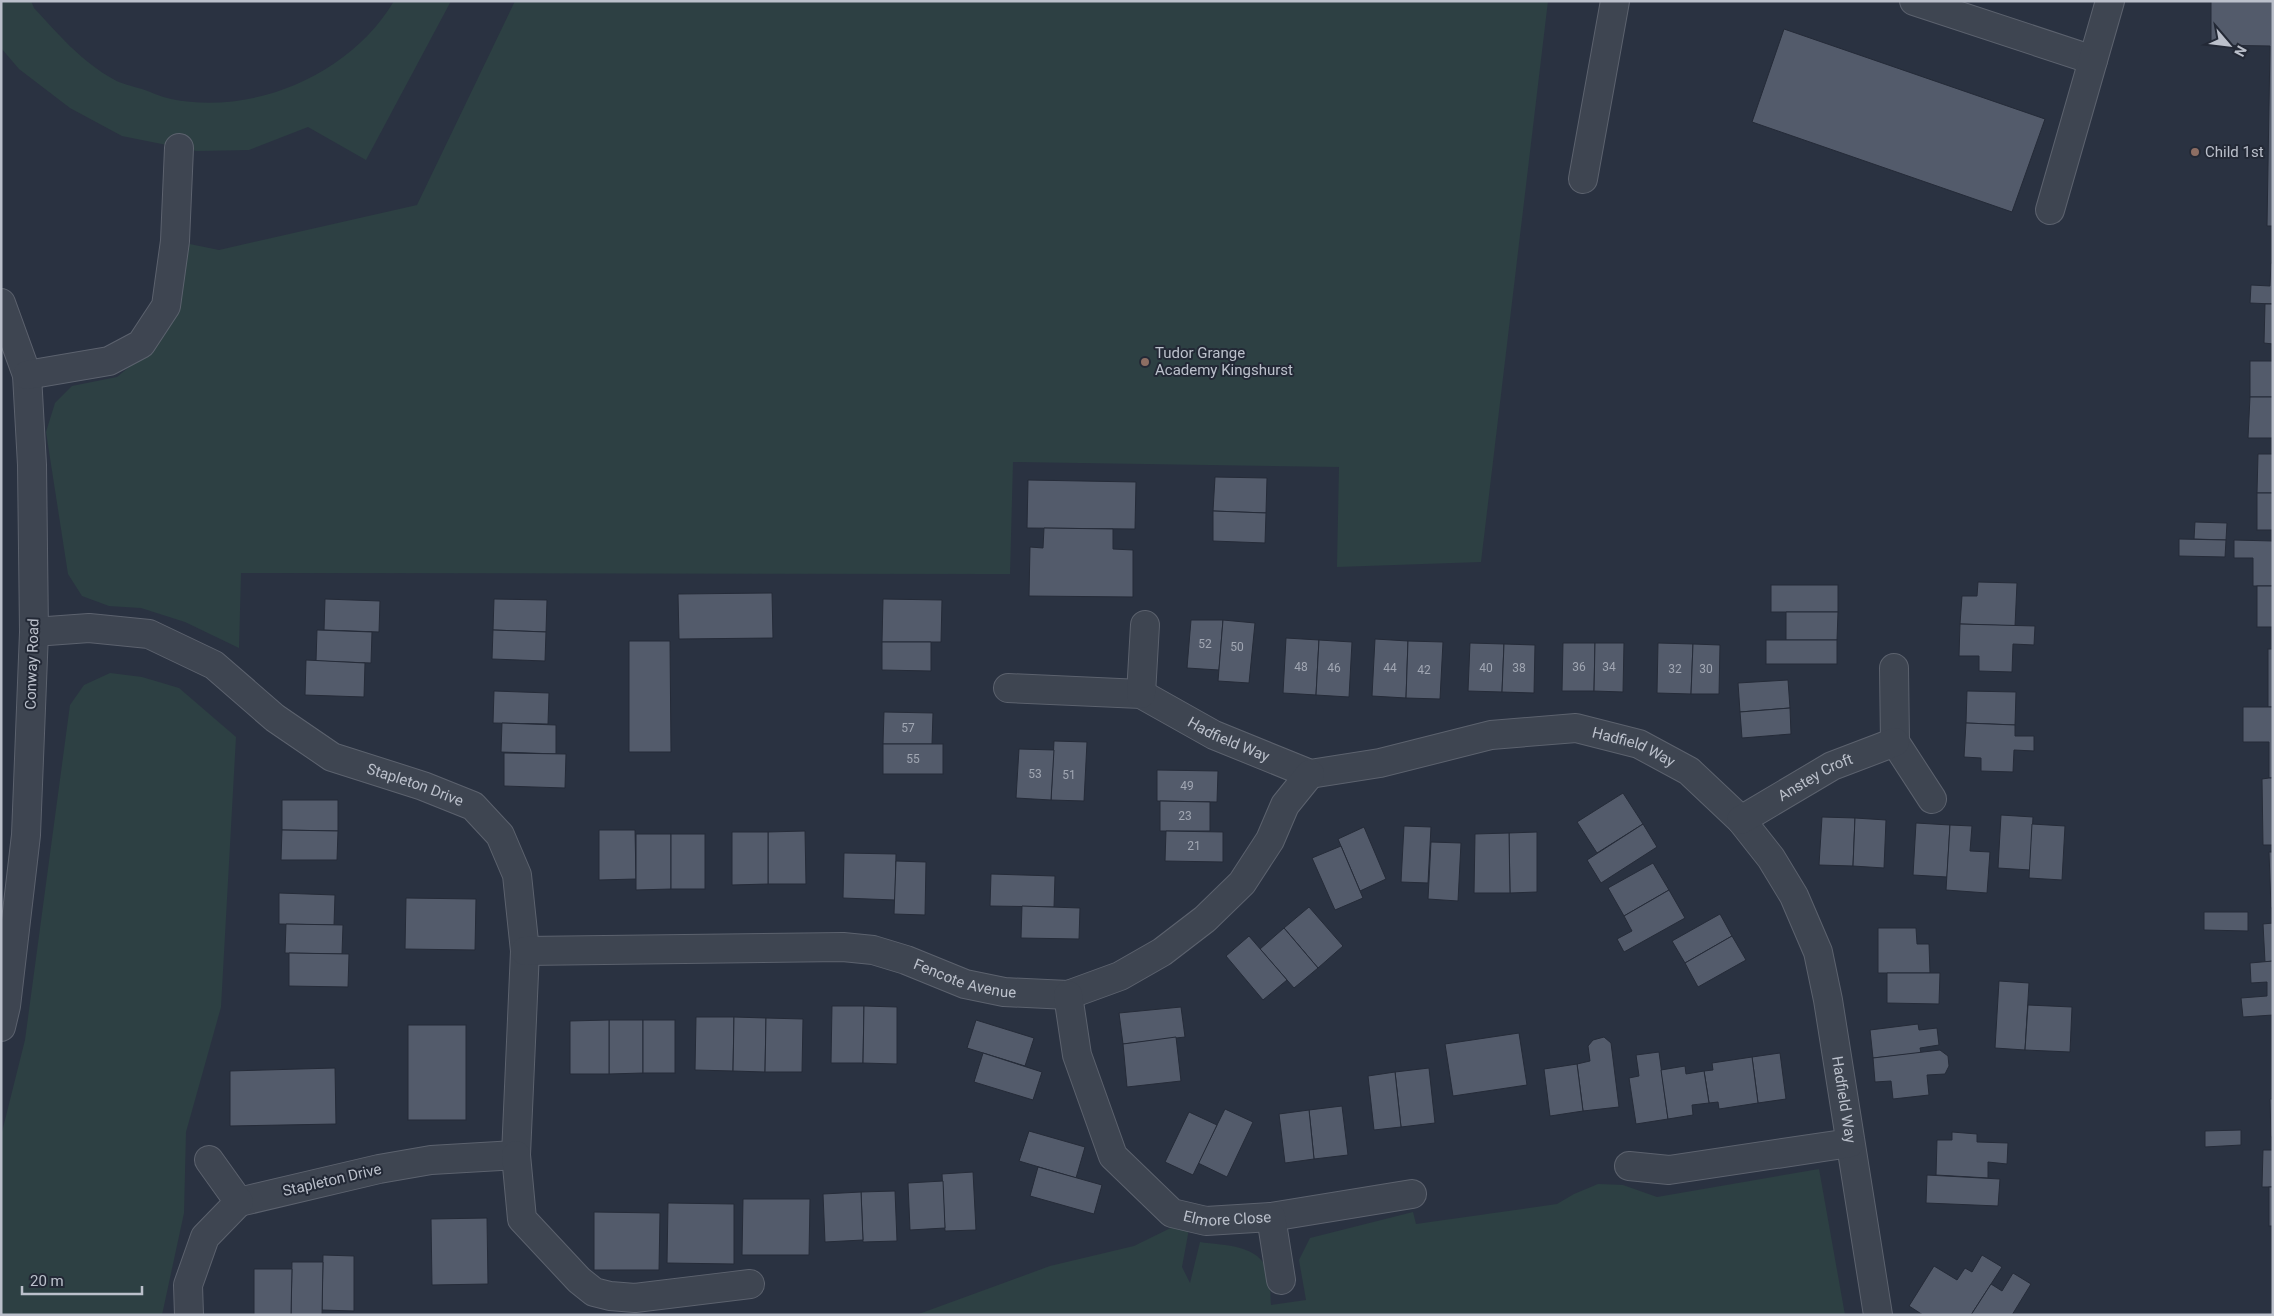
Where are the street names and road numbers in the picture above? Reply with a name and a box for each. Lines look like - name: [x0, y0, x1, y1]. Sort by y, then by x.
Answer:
- street label: Conway Road: [21, 618, 43, 710]
- street label: Hadfield Way: [1185, 713, 1272, 766]
- street label: Hadfield Way: [1590, 723, 1678, 771]
- street label: Anstey Croft: [1775, 750, 1855, 805]
- street label: Stapleton Drive: [365, 760, 466, 810]
- street label: Fencote Avenue: [911, 955, 1017, 1002]
- street label: Hadfield Way: [1828, 1055, 1860, 1144]
- street label: Stapleton Drive: [281, 1160, 383, 1200]
- street label: Elmore Close: [1182, 1207, 1272, 1230]

